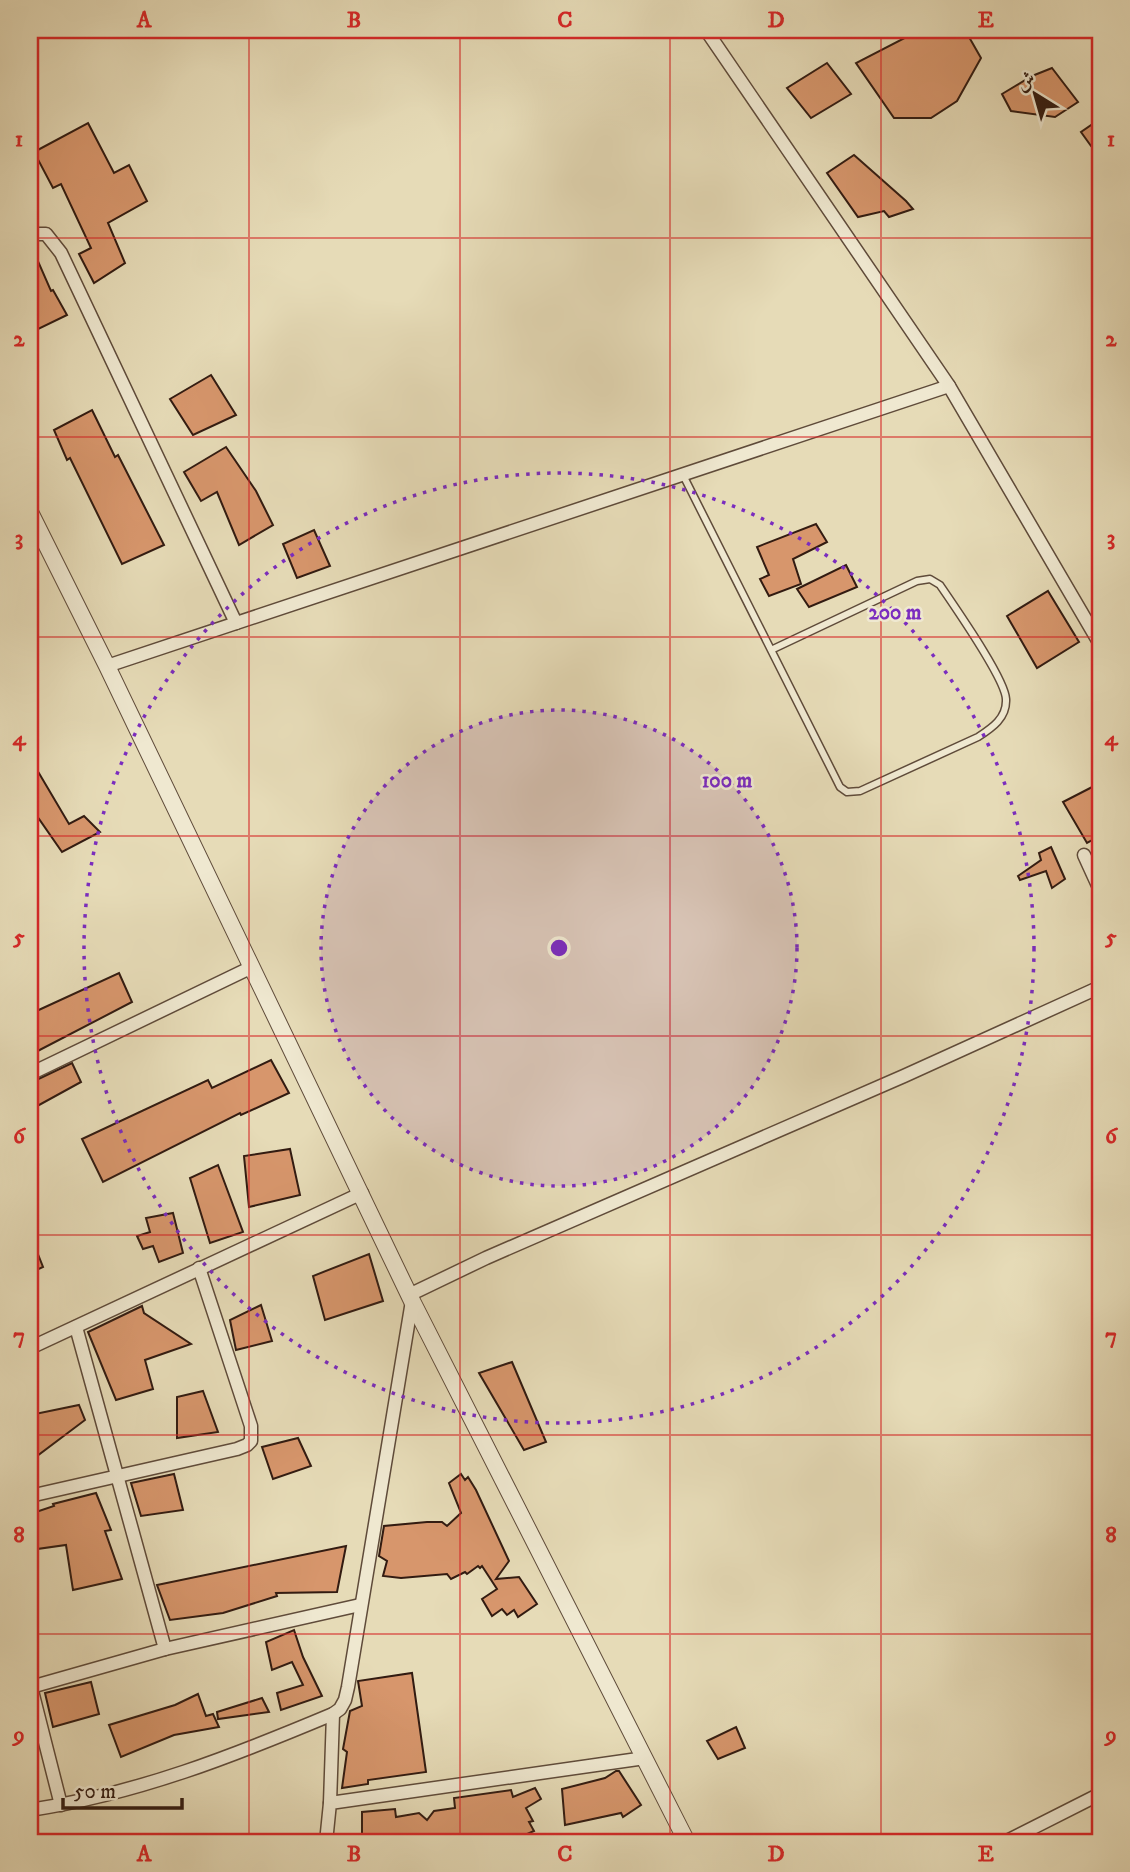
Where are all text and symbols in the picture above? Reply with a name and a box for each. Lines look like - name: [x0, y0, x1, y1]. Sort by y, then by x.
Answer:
- text: A: [136, 6, 153, 35]
- text: B: [347, 6, 361, 35]
- text: C: [557, 6, 573, 35]
- text: D: [767, 6, 785, 35]
- text: E: [978, 6, 994, 35]
- north arrow: [1000, 60, 1070, 130]
- text: ش: [1011, 67, 1040, 96]
- text: 1: [15, 125, 23, 154]
- text: 1: [1107, 125, 1115, 154]
- text: 2: [13, 325, 25, 354]
- text: 2: [1105, 325, 1117, 354]
- text: 3: [15, 524, 23, 553]
- text: 3: [1107, 524, 1115, 553]
- text: 200 m: [868, 600, 922, 626]
- text: 4: [12, 724, 27, 753]
- text: 4: [1104, 724, 1119, 753]
- text: 100 m: [702, 768, 752, 794]
- text: 5: [12, 923, 25, 952]
- text: 5: [1104, 923, 1117, 952]
- centre of rings: [547, 936, 571, 960]
- text: 6: [13, 1122, 27, 1151]
- text: 6: [1105, 1122, 1119, 1151]
- text: 7: [13, 1322, 25, 1351]
- text: 7: [1105, 1322, 1117, 1351]
- text: 8: [13, 1521, 25, 1550]
- text: 8: [1105, 1521, 1117, 1550]
- text: 9: [11, 1721, 25, 1750]
- text: 9: [1103, 1721, 1117, 1750]
- scale bar: [63, 1767, 182, 1811]
- text: 50 m: [74, 1779, 116, 1805]
- text: A: [136, 1840, 153, 1869]
- text: B: [347, 1840, 361, 1869]
- text: C: [557, 1840, 573, 1869]
- text: D: [767, 1840, 785, 1869]
- text: E: [978, 1840, 994, 1869]

